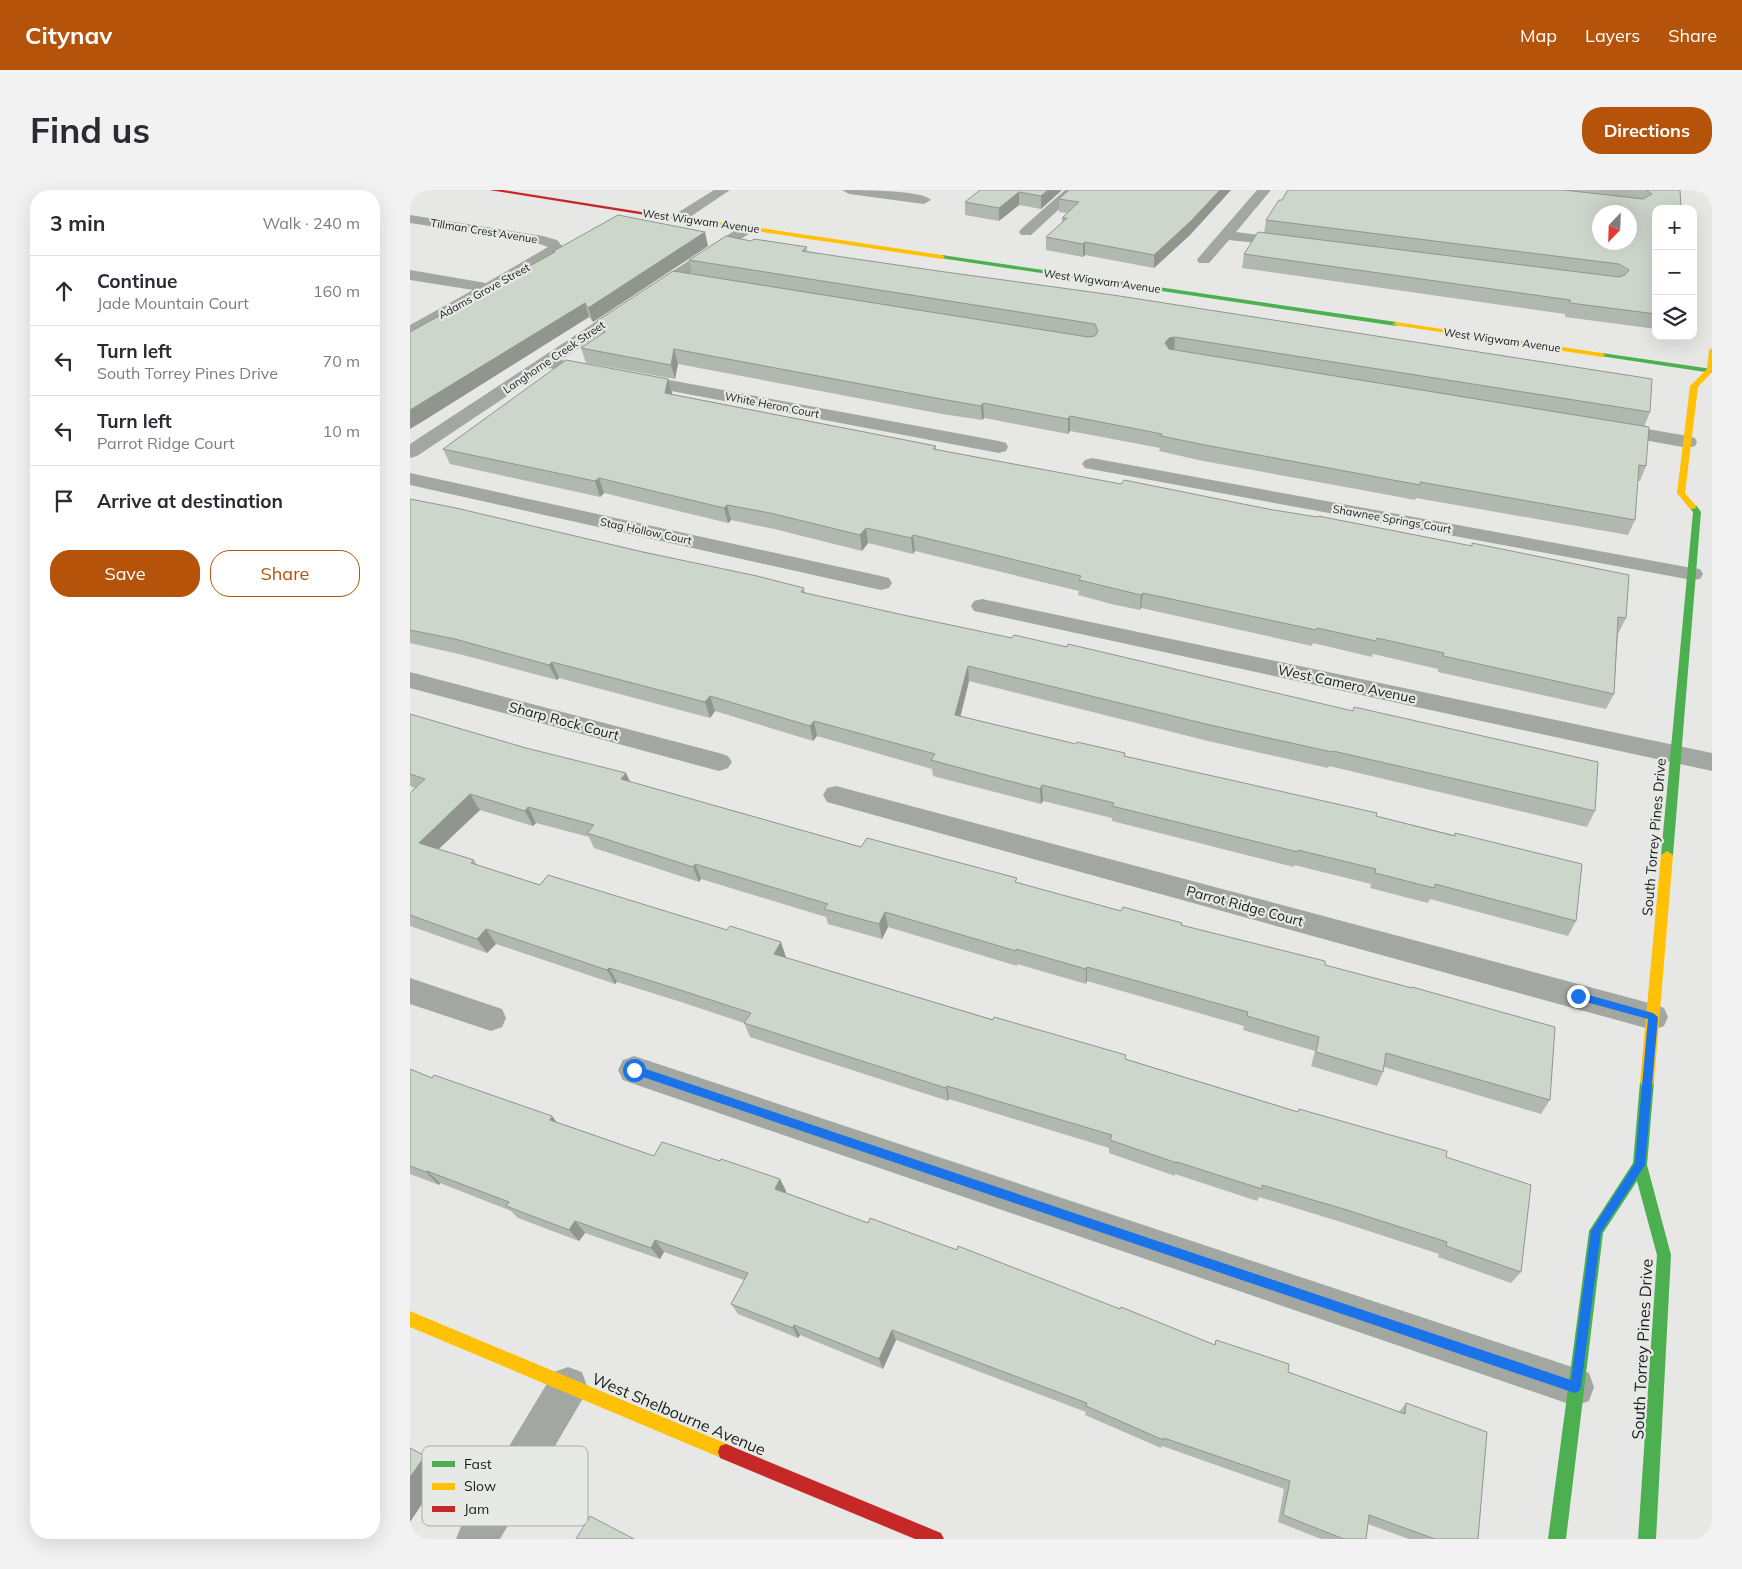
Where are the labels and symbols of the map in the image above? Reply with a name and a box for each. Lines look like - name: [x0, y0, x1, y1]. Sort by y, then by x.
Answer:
- north arrow: [1592, 205, 1637, 250]
- street label: West Wigwam Avenue: [642, 206, 760, 236]
- street label: Tillman Crest Avenue: [430, 216, 538, 246]
- street label: Adams Grove Street: [436, 260, 532, 322]
- street label: West Wigwam Avenue: [1043, 266, 1161, 296]
- street label: Langhorne Creek Street: [500, 318, 608, 396]
- street label: West Wigwam Avenue: [1443, 325, 1561, 355]
- street label: White Heron Court: [724, 389, 820, 421]
- street label: Shawnee Springs Court: [1332, 502, 1452, 536]
- street label: Stag Hollow Court: [599, 514, 693, 548]
- street label: West Camero Avenue: [1276, 661, 1418, 707]
- street label: Sharp Rock Court: [507, 698, 621, 744]
- street label: South Torrey Pines Drive: [1638, 757, 1670, 917]
- street label: Parrot Ridge Court: [1185, 882, 1306, 930]
- route end: [1567, 985, 1590, 1008]
- route start: [623, 1059, 646, 1082]
- street label: South Torrey Pines Drive: [1627, 1258, 1657, 1440]
- street label: West Shelbourne Avenue: [589, 1368, 769, 1460]
- legend: [422, 1446, 588, 1526]
- text: Fast: [464, 1455, 492, 1473]
- text: Slow: [464, 1477, 496, 1495]
- text: Jam: [464, 1500, 489, 1518]

